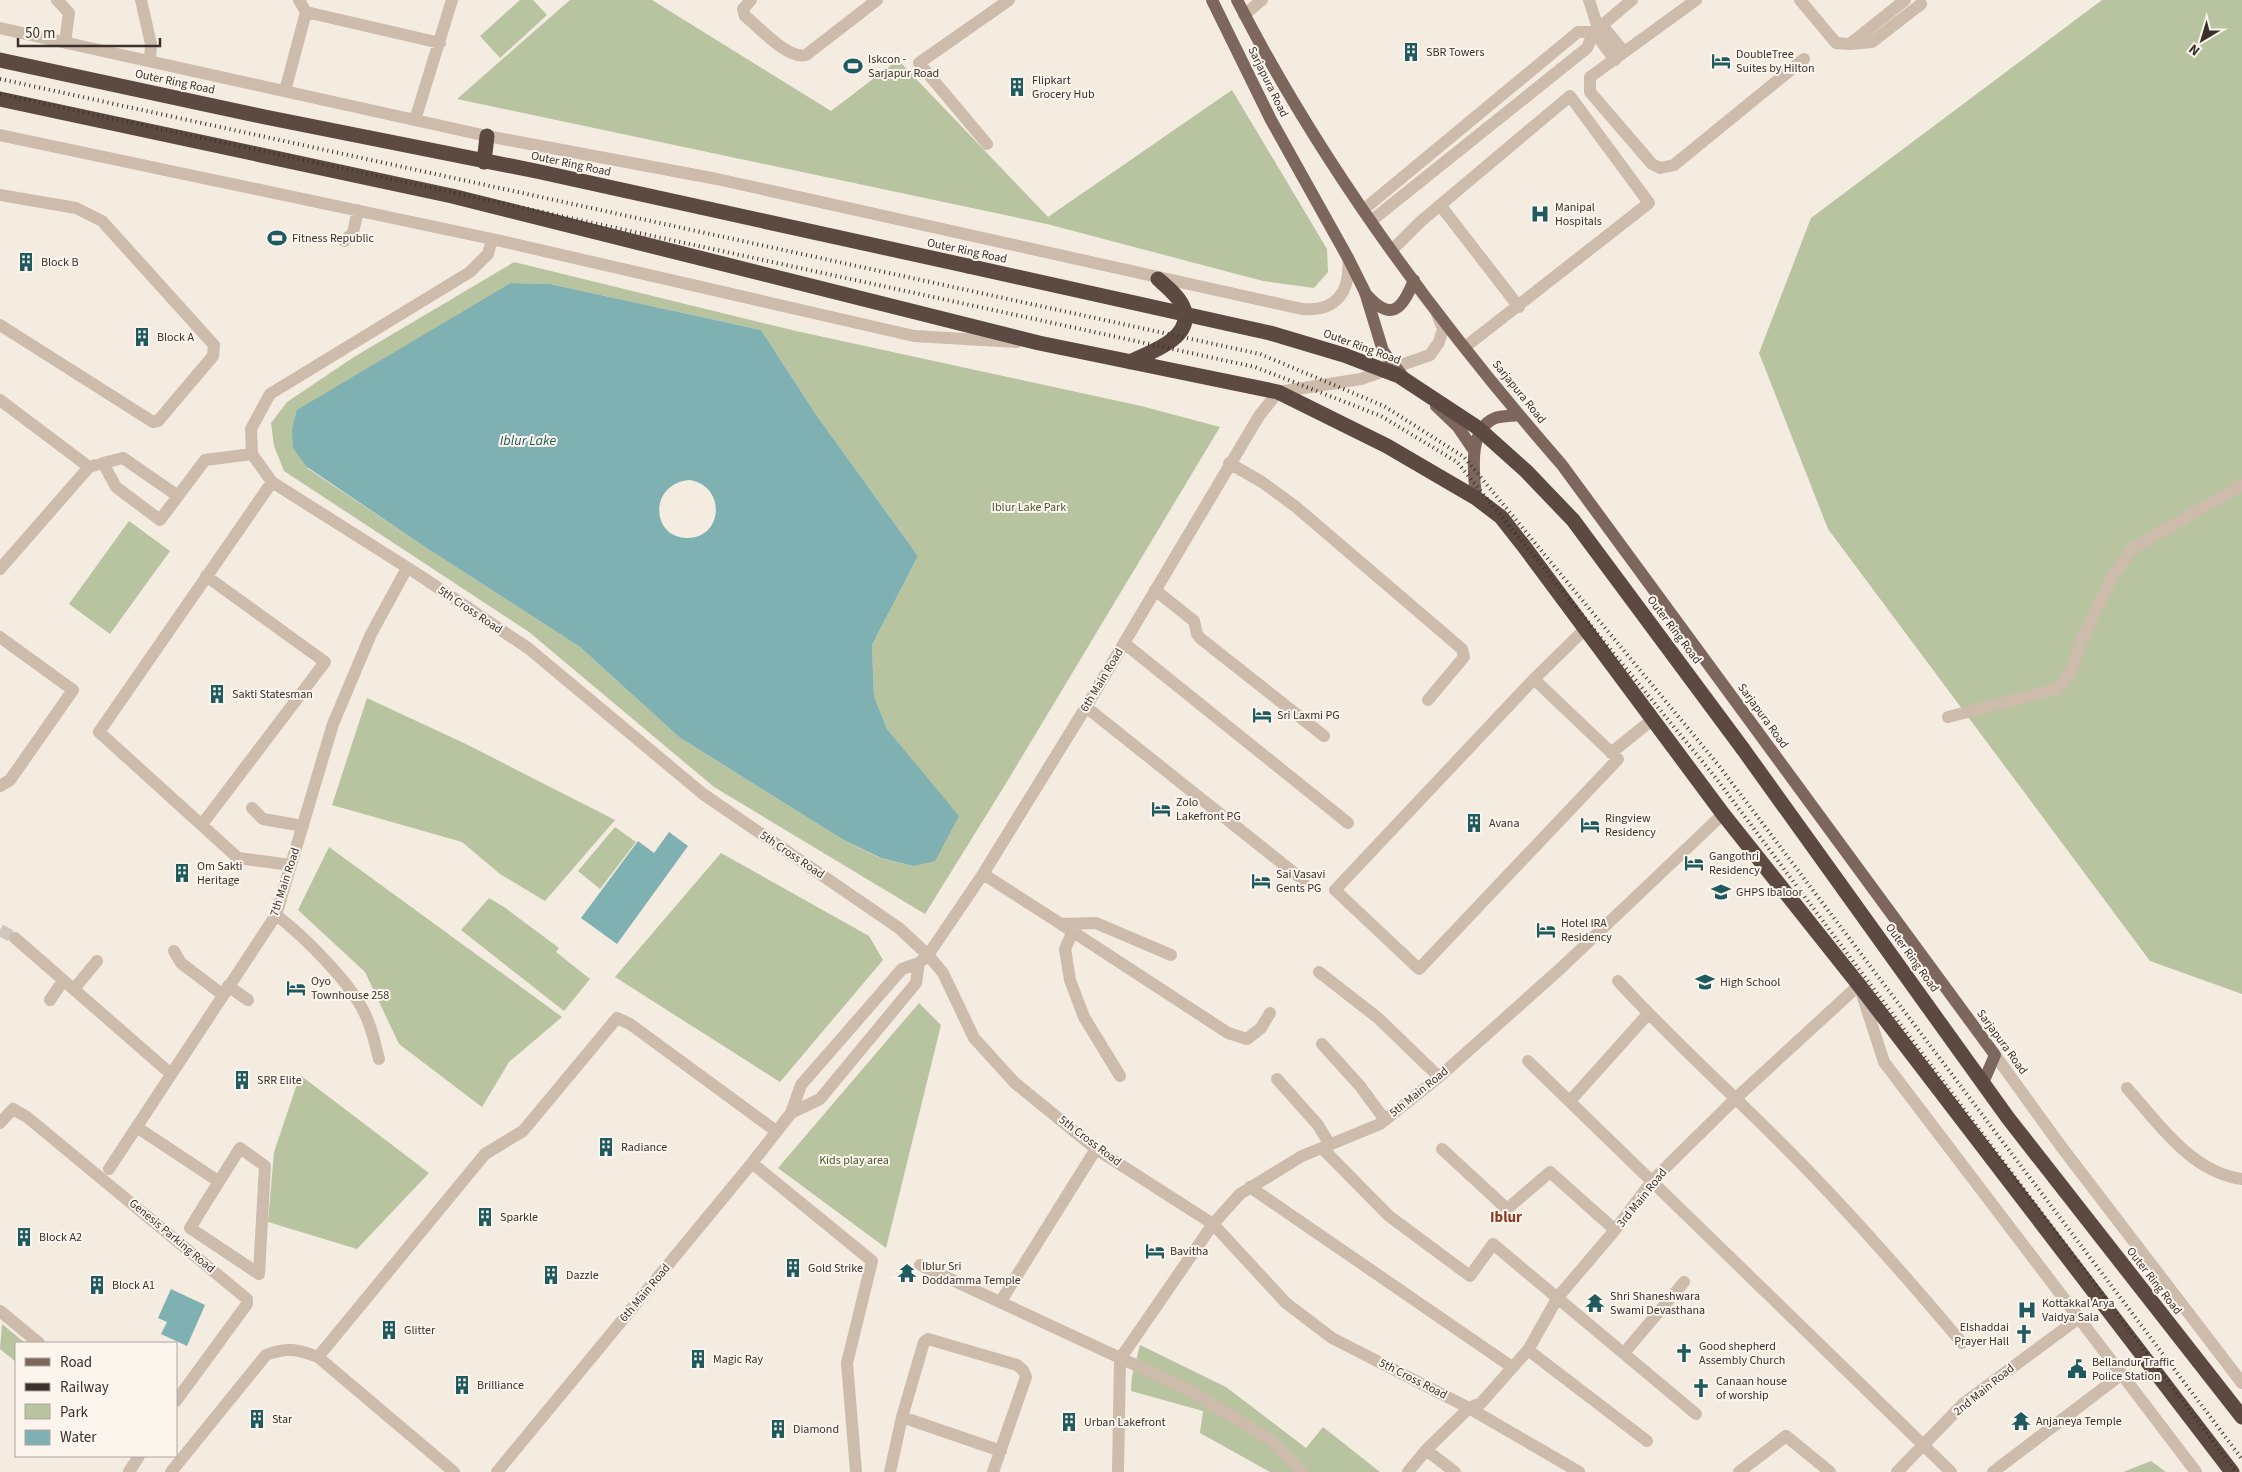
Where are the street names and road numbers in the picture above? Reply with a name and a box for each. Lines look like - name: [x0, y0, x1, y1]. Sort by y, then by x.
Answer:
- street label: Sarjapura Road: [1244, 44, 1292, 120]
- street label: Outer Ring Road: [133, 65, 217, 99]
- street label: Outer Ring Road: [529, 147, 613, 181]
- street label: Outer Ring Road: [925, 234, 1009, 268]
- street label: Outer Ring Road: [1321, 325, 1403, 369]
- street label: Sarjapura Road: [1488, 357, 1550, 427]
- street label: 5th Cross Road: [434, 582, 506, 638]
- street label: Outer Ring Road: [1643, 592, 1705, 668]
- street label: 6th Main Road: [1076, 645, 1128, 715]
- street label: Sarjapura Road: [1734, 680, 1792, 752]
- street label: 5th Cross Road: [756, 827, 828, 883]
- street label: 7th Main Road: [266, 845, 304, 919]
- street label: Outer Ring Road: [1881, 920, 1943, 996]
- street label: Sarjapura Road: [1973, 1006, 2031, 1078]
- street label: 5th Main Road: [1386, 1063, 1452, 1121]
- street label: 5th Cross Road: [1055, 1112, 1125, 1170]
- street label: 3rd Main Road: [1613, 1165, 1671, 1231]
- street label: Genesis Parking Road: [125, 1195, 219, 1277]
- street label: Outer Ring Road: [2122, 1244, 2186, 1318]
- street label: 6th Main Road: [616, 1260, 674, 1326]
- street label: 5th Cross Road: [1376, 1355, 1450, 1403]
- street label: 2nd Main Road: [1950, 1360, 2018, 1420]

